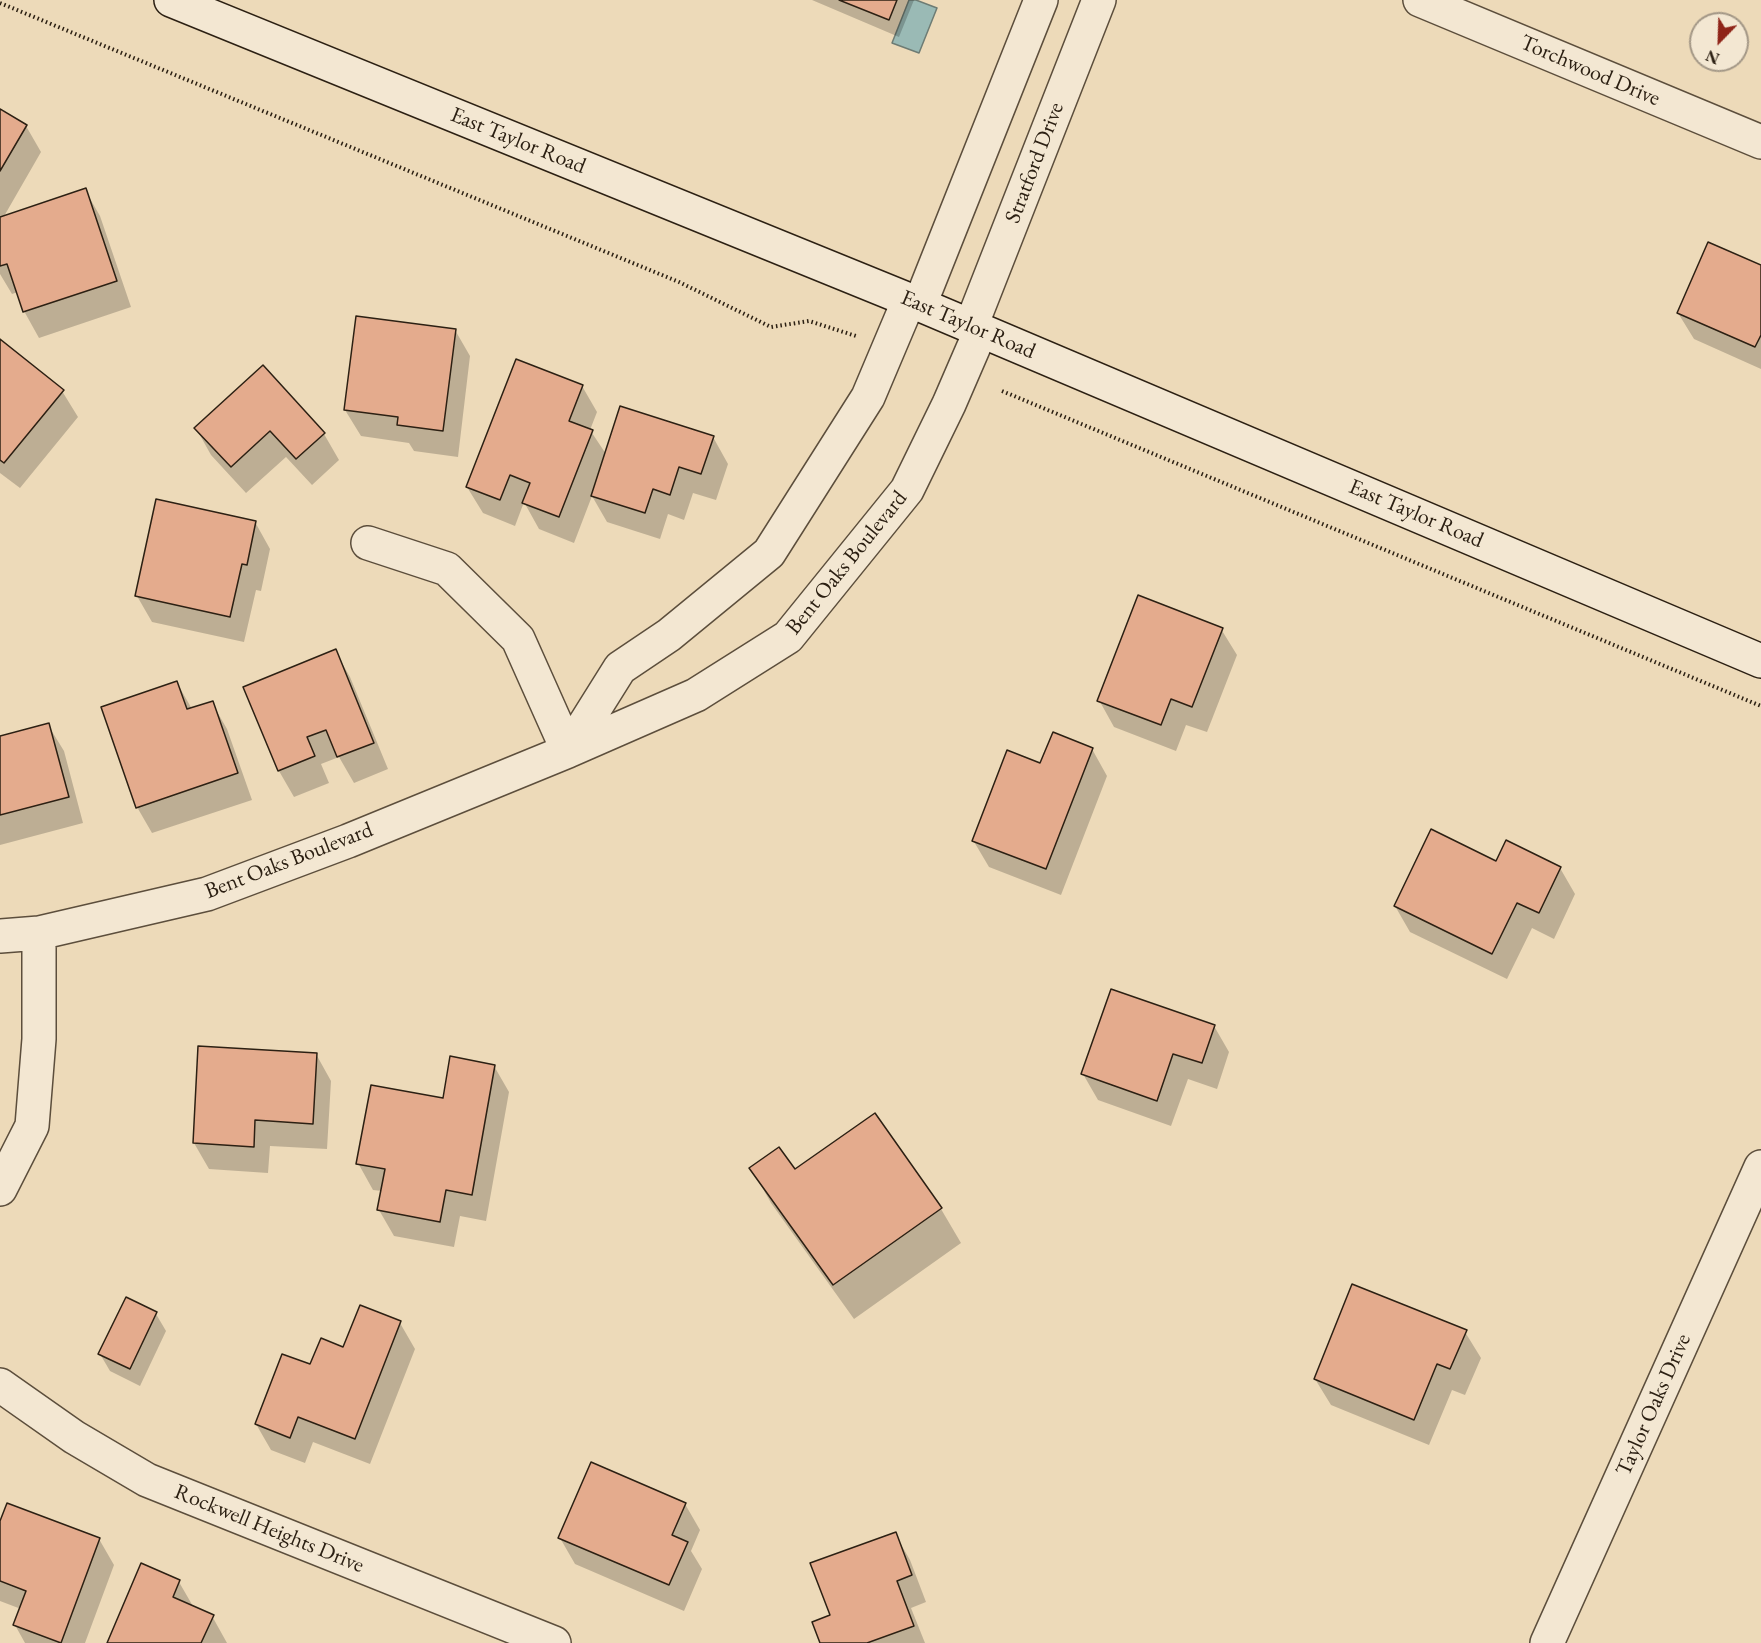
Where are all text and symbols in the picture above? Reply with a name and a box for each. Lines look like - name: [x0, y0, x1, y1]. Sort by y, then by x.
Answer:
- north arrow: [1689, 12, 1749, 72]
- street label: Torchwood Drive: [1516, 30, 1664, 112]
- text: N: [1702, 45, 1723, 69]
- street label: Stratford Drive: [1000, 99, 1070, 227]
- street label: East Taylor Road: [446, 102, 590, 180]
- street label: East Taylor Road: [897, 285, 1039, 365]
- street label: East Taylor Road: [1345, 474, 1487, 554]
- street label: Bent Oaks Boulevard: [781, 486, 913, 640]
- street label: Bent Oaks Boulevard: [201, 817, 377, 905]
- street label: Taylor Oaks Drive: [1611, 1330, 1697, 1480]
- street label: Rockwell Heights Drive: [170, 1479, 368, 1579]

